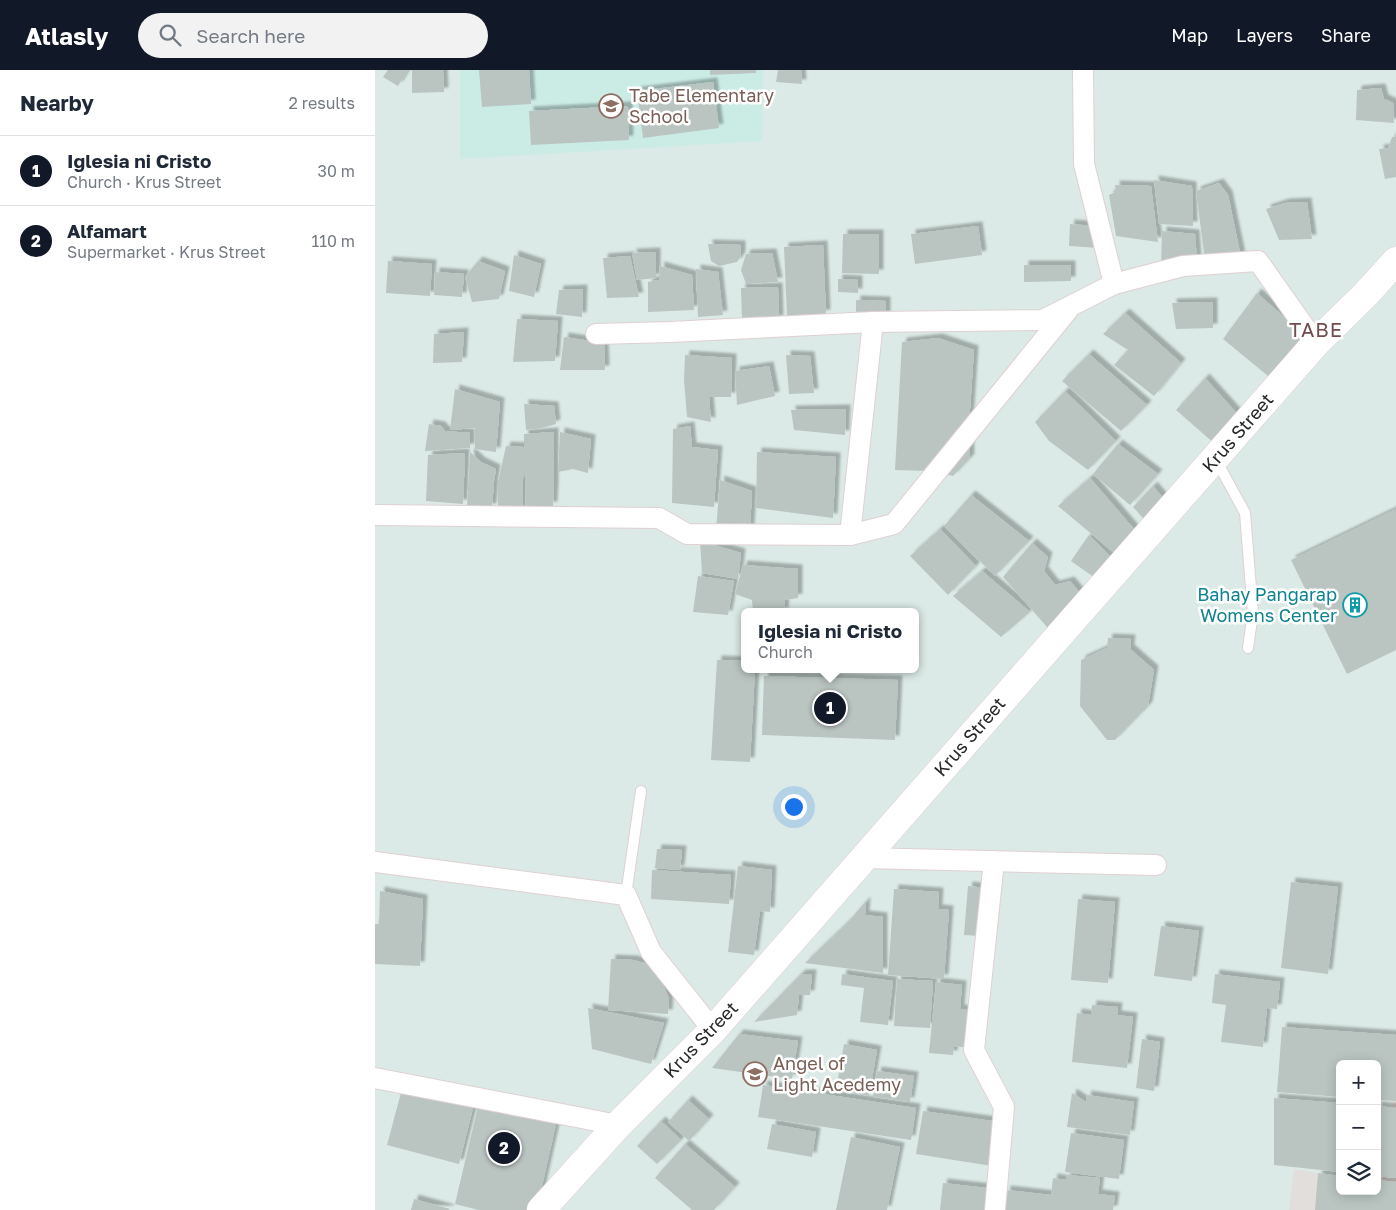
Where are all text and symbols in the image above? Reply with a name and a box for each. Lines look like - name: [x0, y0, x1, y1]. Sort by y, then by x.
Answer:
- search box: [138, 13, 488, 58]
- text: Atlasly: [25, 21, 108, 50]
- icon: search: [156, 21, 184, 49]
- text: Search here: [196, 24, 305, 47]
- text: Map: [1171, 24, 1208, 46]
- text: Layers: [1236, 24, 1293, 46]
- text: Share: [1321, 24, 1371, 46]
- place label: Tabe Elementary School: [629, 84, 774, 127]
- text: Nearby: [20, 90, 94, 116]
- text: 2 results: [289, 93, 355, 113]
- school or university icon: Tabe Elementary School: [598, 93, 624, 119]
- text: Iglesia ni Cristo: [67, 149, 211, 172]
- text: 1: [32, 161, 40, 181]
- text: 30 m: [318, 161, 355, 181]
- text: Church · Krus Street: [67, 172, 222, 192]
- text: Alfamart: [67, 219, 147, 242]
- text: 2: [31, 231, 41, 251]
- text: 110 m: [311, 231, 355, 251]
- text: Supermarket · Krus Street: [67, 242, 266, 262]
- district label: TABE: [1289, 317, 1343, 341]
- street label: Krus Street: [1197, 388, 1278, 476]
- place label: Bahay Pangarap Womens Center: [1197, 583, 1337, 626]
- building icon: Bahay Pangarap Womens Center: [1342, 592, 1368, 618]
- popup: [741, 608, 919, 673]
- text: Iglesia ni Cristo: [758, 619, 902, 642]
- text: Church: [758, 642, 813, 662]
- pin: 1: [814, 689, 846, 727]
- street label: Krus Street: [929, 692, 1010, 780]
- your location: [781, 794, 807, 820]
- street label: Krus Street: [658, 997, 742, 1082]
- place label: Angel of Light Acedemy: [773, 1052, 901, 1095]
- map controls: [1336, 1060, 1381, 1195]
- button: +: [1336, 1060, 1381, 1105]
- school or university icon: Angel of Light Acedemy: [742, 1061, 768, 1087]
- button: −: [1336, 1105, 1381, 1150]
- pin: 2: [488, 1129, 520, 1167]
- button: layers: [1336, 1150, 1381, 1195]

